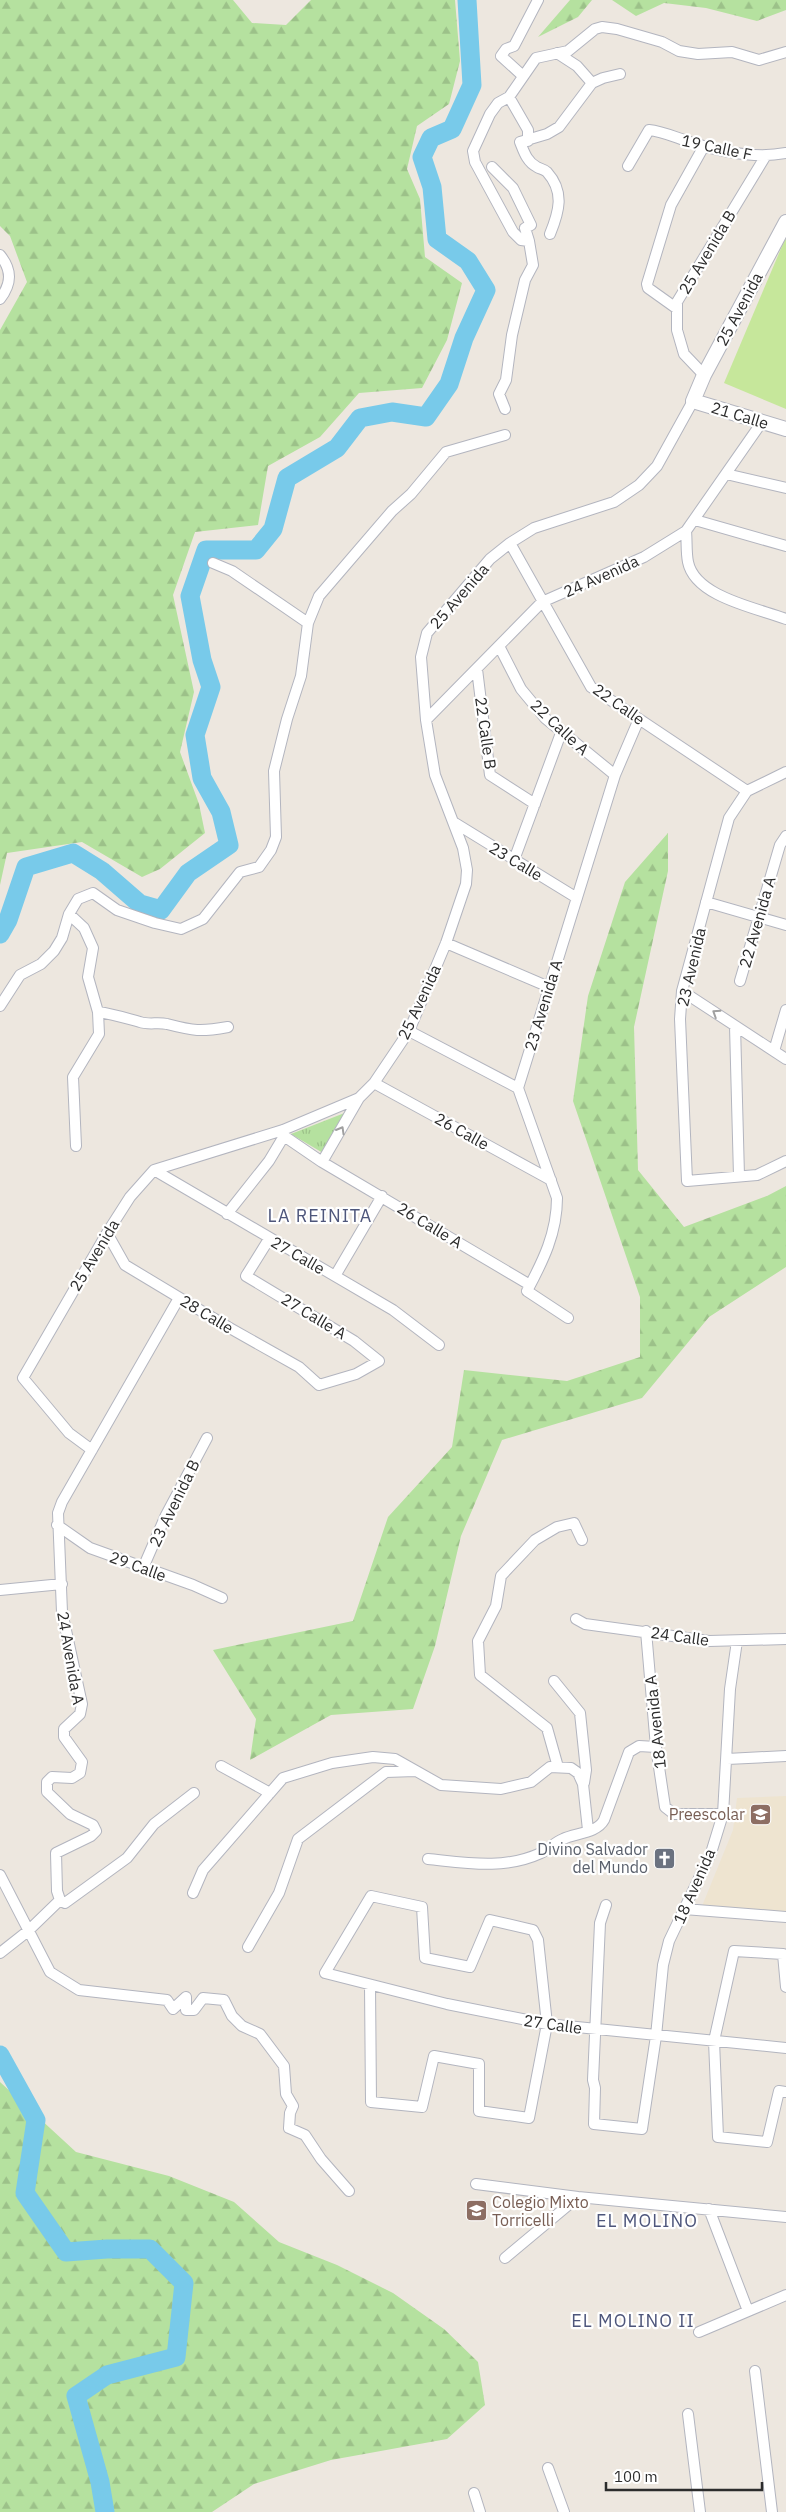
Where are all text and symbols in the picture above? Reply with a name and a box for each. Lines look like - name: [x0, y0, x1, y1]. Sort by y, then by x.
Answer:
- street label: 19 Calle F: [680, 130, 754, 164]
- street label: 25 Avenida B: [674, 206, 740, 298]
- street label: 25 Avenida: [711, 268, 767, 349]
- street label: 21 Calle: [709, 397, 771, 433]
- street label: 24 Avenida: [560, 550, 642, 601]
- street label: 25 Avenida: [425, 559, 493, 633]
- street label: 22 Calle: [589, 679, 649, 729]
- street label: 22 Calle B: [471, 695, 501, 771]
- street label: 22 Calle A: [527, 695, 593, 759]
- street label: 23 Calle: [486, 837, 547, 885]
- street label: 22 Avenida A: [734, 874, 780, 970]
- street label: 23 Avenida: [672, 925, 710, 1008]
- street label: 23 Avenida A: [520, 957, 566, 1053]
- street label: 25 Avenida: [393, 961, 445, 1043]
- one-way arrow: [712, 1010, 721, 1019]
- street label: 26 Calle: [431, 1108, 493, 1154]
- one-way arrow: [335, 1126, 345, 1135]
- street label: 26 Calle A: [394, 1198, 466, 1252]
- district label: LA REINITA: [268, 1204, 372, 1227]
- street label: 25 Avenida: [65, 1215, 123, 1295]
- street label: 27 Calle: [268, 1232, 329, 1278]
- street label: 27 Calle A: [278, 1289, 350, 1343]
- street label: 28 Calle: [177, 1290, 238, 1338]
- street label: 23 Avenida B: [144, 1456, 204, 1550]
- street label: 29 Calle: [107, 1547, 169, 1586]
- street label: 24 Avenida A: [53, 1610, 89, 1706]
- street label: 24 Calle: [649, 1622, 711, 1650]
- street label: 18 Avenida A: [640, 1674, 670, 1770]
- school or university icon: Preescolar: [749, 1802, 773, 1826]
- place label: Preescolar: [669, 1804, 745, 1824]
- place label: Divino Salvador del Mundo: [537, 1839, 648, 1877]
- street label: 18 Avenida: [669, 1845, 720, 1927]
- church icon: Divino Salvador del Mundo: [652, 1846, 676, 1870]
- street label: 27 Calle: [522, 2010, 584, 2038]
- place label: Colegio Mixto Torricelli: [492, 2192, 589, 2230]
- school or university icon: Colegio Mixto Torricelli: [464, 2199, 488, 2223]
- district label: EL MOLINO: [596, 2209, 698, 2232]
- district label: EL MOLINO II: [571, 2309, 695, 2332]
- scale bar: [606, 2460, 762, 2492]
- text: 100 m: [614, 2467, 658, 2486]

